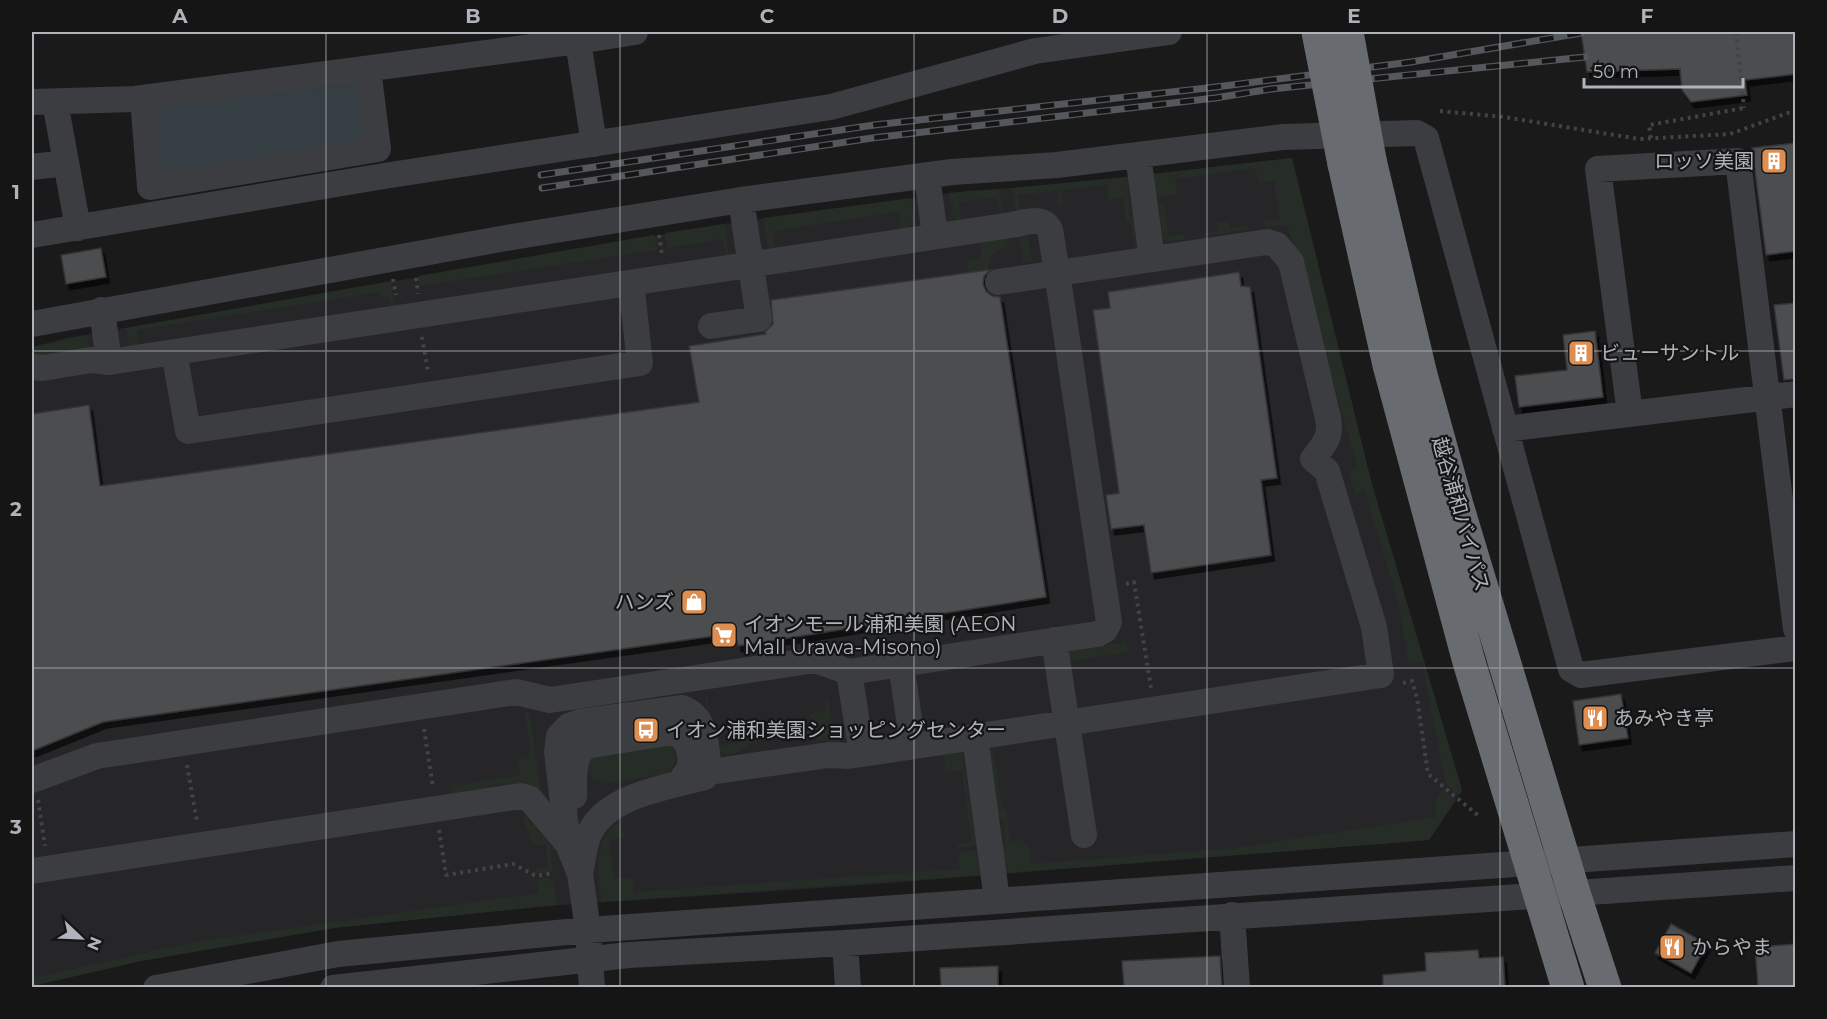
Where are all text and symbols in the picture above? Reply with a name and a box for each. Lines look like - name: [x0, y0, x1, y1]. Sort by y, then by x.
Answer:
- text: A: [171, 4, 188, 28]
- text: B: [465, 4, 481, 28]
- text: C: [760, 4, 775, 28]
- text: D: [1052, 4, 1068, 28]
- text: E: [1347, 4, 1361, 28]
- text: F: [1641, 4, 1654, 28]
- scale bar: [1584, 51, 1743, 89]
- text: 50 m: [1593, 61, 1639, 83]
- building icon: ロッソ美園: [1759, 146, 1789, 176]
- place label: ロッソ美園: [1654, 149, 1754, 173]
- text: 1: [12, 180, 20, 204]
- building icon: ビューサントル: [1566, 338, 1596, 368]
- place label: ビューサントル: [1600, 341, 1740, 365]
- street label: 越谷浦和バイパス: [1427, 434, 1495, 594]
- text: 2: [10, 497, 22, 521]
- shop icon: ハンズ: [679, 587, 709, 617]
- place label: ハンズ: [614, 590, 674, 614]
- place label: イオンモール浦和美園 (AEON Mall Urawa-Misono): [744, 612, 1017, 659]
- supermarket icon: イオンモール浦和美園 (AEON Mall Urawa-Misono): [709, 620, 739, 650]
- restaurant icon: あみやき亭: [1580, 703, 1610, 733]
- place label: あみやき亭: [1614, 706, 1714, 730]
- bus stop icon: イオン浦和美園ショッピングセンター: [631, 715, 661, 745]
- place label: イオン浦和美園ショッピングセンター: [666, 718, 1006, 742]
- text: 3: [9, 815, 22, 839]
- north arrow: [51, 908, 111, 968]
- restaurant icon: からやま: [1657, 932, 1687, 962]
- text: N: [83, 934, 106, 953]
- place label: からやま: [1692, 935, 1772, 959]

